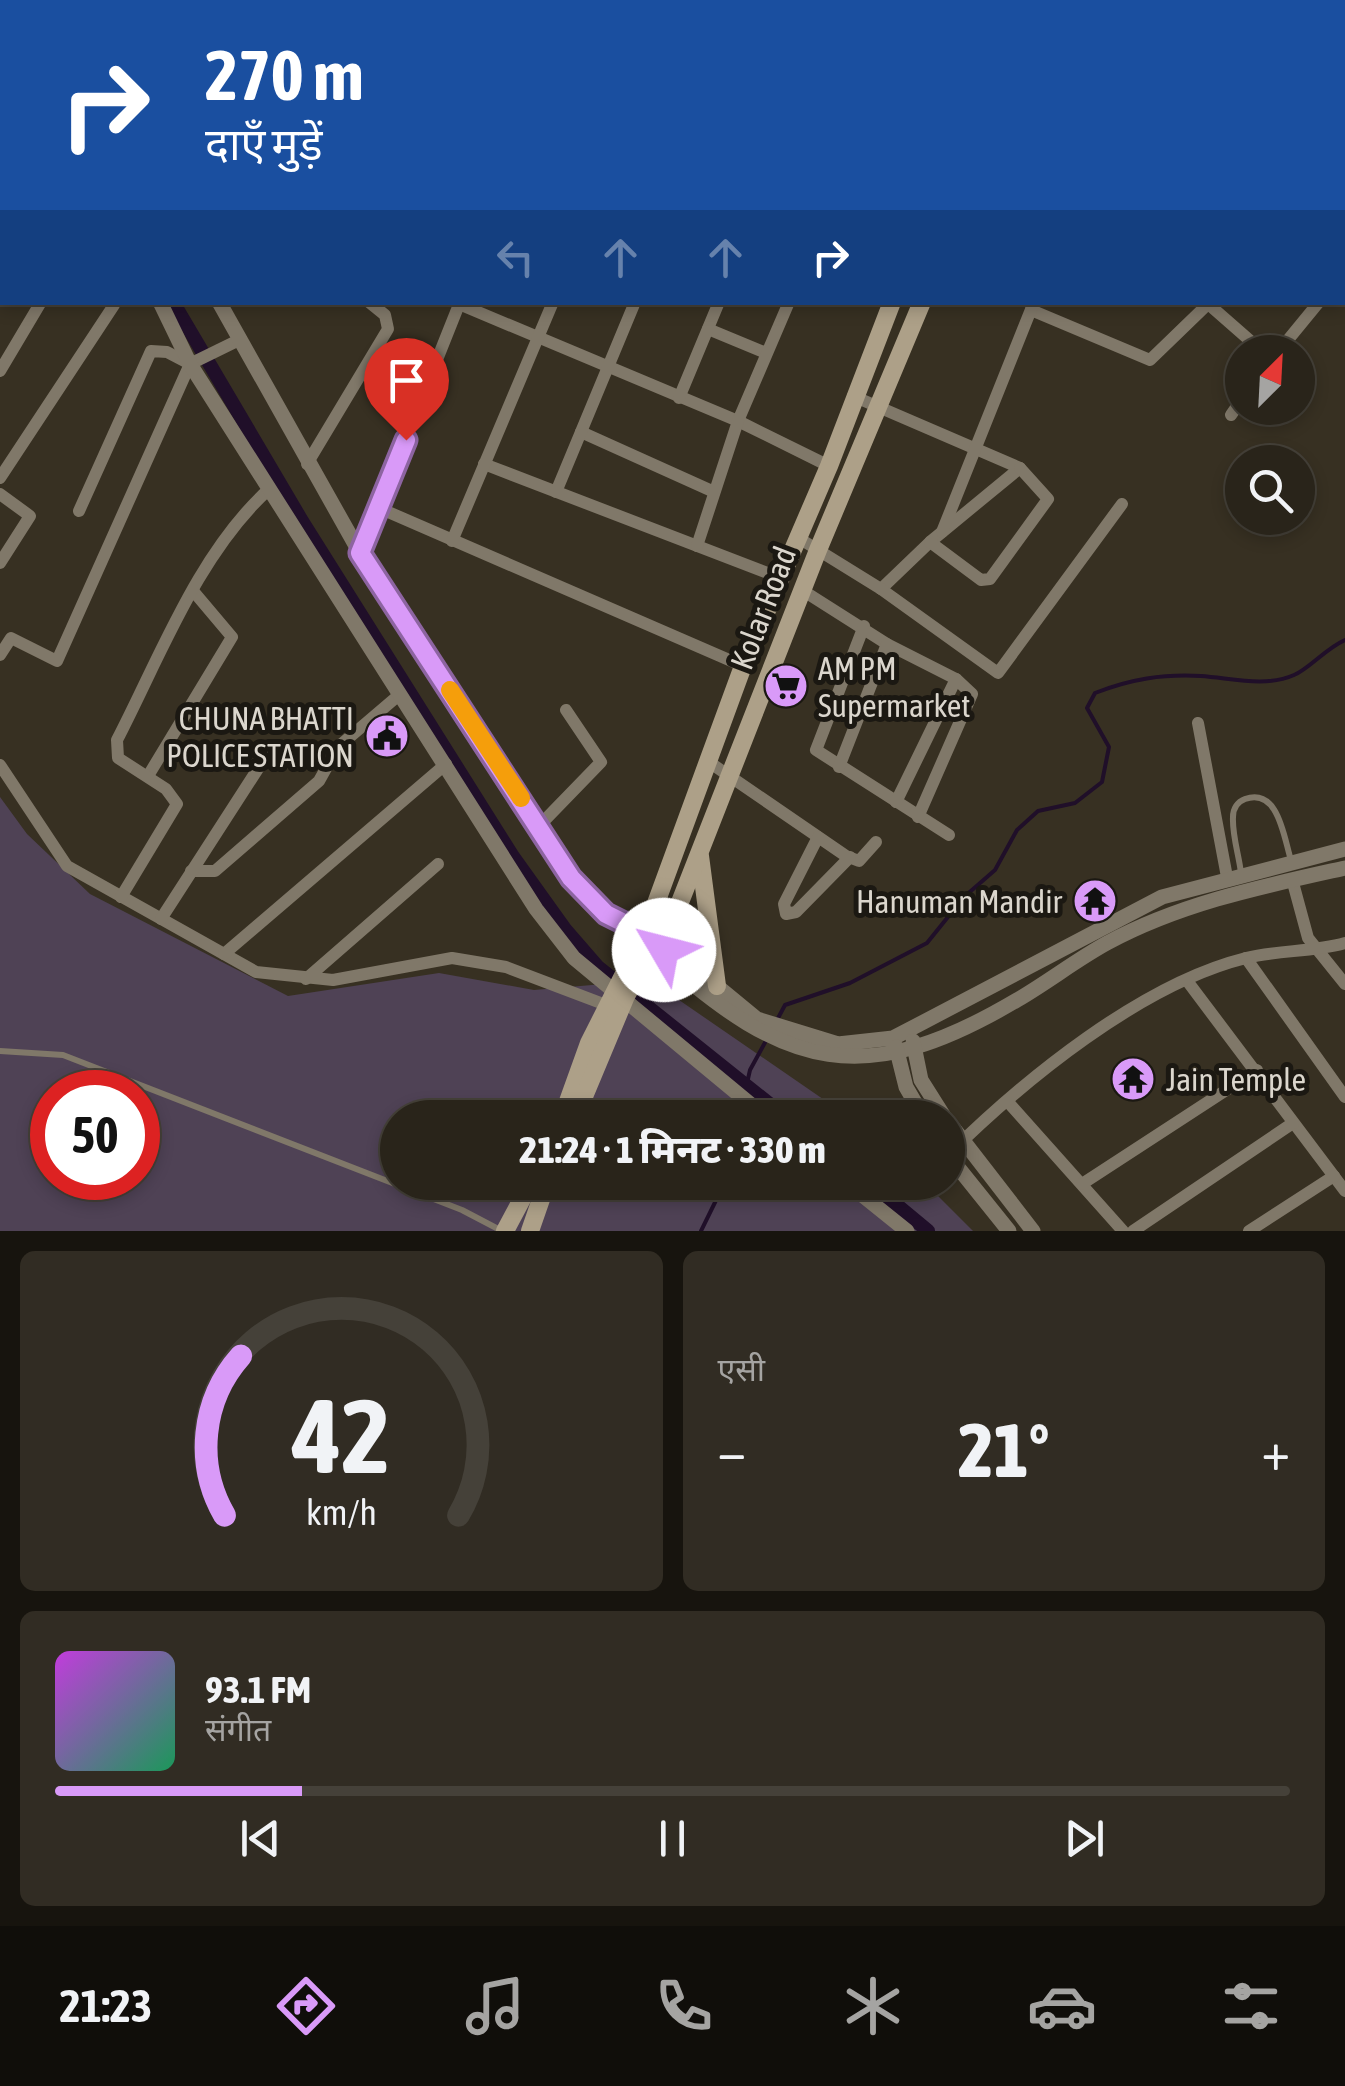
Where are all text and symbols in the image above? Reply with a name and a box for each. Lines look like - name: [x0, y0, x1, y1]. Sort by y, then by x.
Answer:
- text: 270 m: [205, 35, 364, 115]
- icon: right: [40, 40, 170, 170]
- text: दाएँ मुड़ें: [205, 118, 323, 170]
- icon: left: [488, 230, 543, 285]
- icon: ahead: [593, 230, 648, 285]
- icon: ahead: [698, 230, 753, 285]
- icon: right: [803, 230, 858, 285]
- north arrow: [1225, 335, 1315, 425]
- map controls: [1225, 335, 1315, 535]
- pin: [364, 338, 449, 441]
- icon: arrive: [379, 353, 434, 408]
- button: search: [1225, 445, 1315, 535]
- street label: Kolar Road: [723, 541, 803, 675]
- place label: AM PM Supermarket: [818, 650, 971, 724]
- supermarket icon: AM PM Supermarket: [763, 663, 809, 709]
- place label: CHUNA BHATTI POLICE STATION: [166, 700, 354, 774]
- public building icon: CHUNA BHATTI POLICE STATION: [364, 713, 410, 759]
- temple icon: Hanuman Mandir: [1072, 878, 1118, 924]
- place label: Hanuman Mandir: [856, 883, 1063, 920]
- position arrow: [612, 898, 716, 1002]
- temple icon: Jain Temple: [1110, 1056, 1156, 1102]
- place label: Jain Temple: [1166, 1061, 1306, 1098]
- speed limit sign: 50: [30, 1070, 160, 1200]
- text: 21:24 · 1 मिनट · 330 m: [519, 1128, 826, 1171]
- text: एसी: [718, 1351, 765, 1388]
- text: 42: [291, 1376, 390, 1495]
- text: 21°: [958, 1407, 1049, 1493]
- text: −: [718, 1419, 746, 1482]
- text: +: [1261, 1419, 1290, 1482]
- text: km/h: [306, 1492, 377, 1533]
- text: 93.1 FM: [205, 1668, 311, 1711]
- text: संगीत: [205, 1711, 271, 1748]
- icon: previous: [233, 1811, 288, 1866]
- icon: pause: [645, 1811, 700, 1866]
- icon: next: [1057, 1811, 1112, 1866]
- icon: directions: [271, 1971, 341, 2041]
- icon: music: [460, 1971, 530, 2041]
- icon: phone: [649, 1971, 719, 2041]
- icon: climate: [838, 1971, 908, 2041]
- icon: car: [1027, 1971, 1097, 2041]
- icon: filters: [1216, 1971, 1286, 2041]
- text: 21:23: [59, 1980, 152, 2032]

